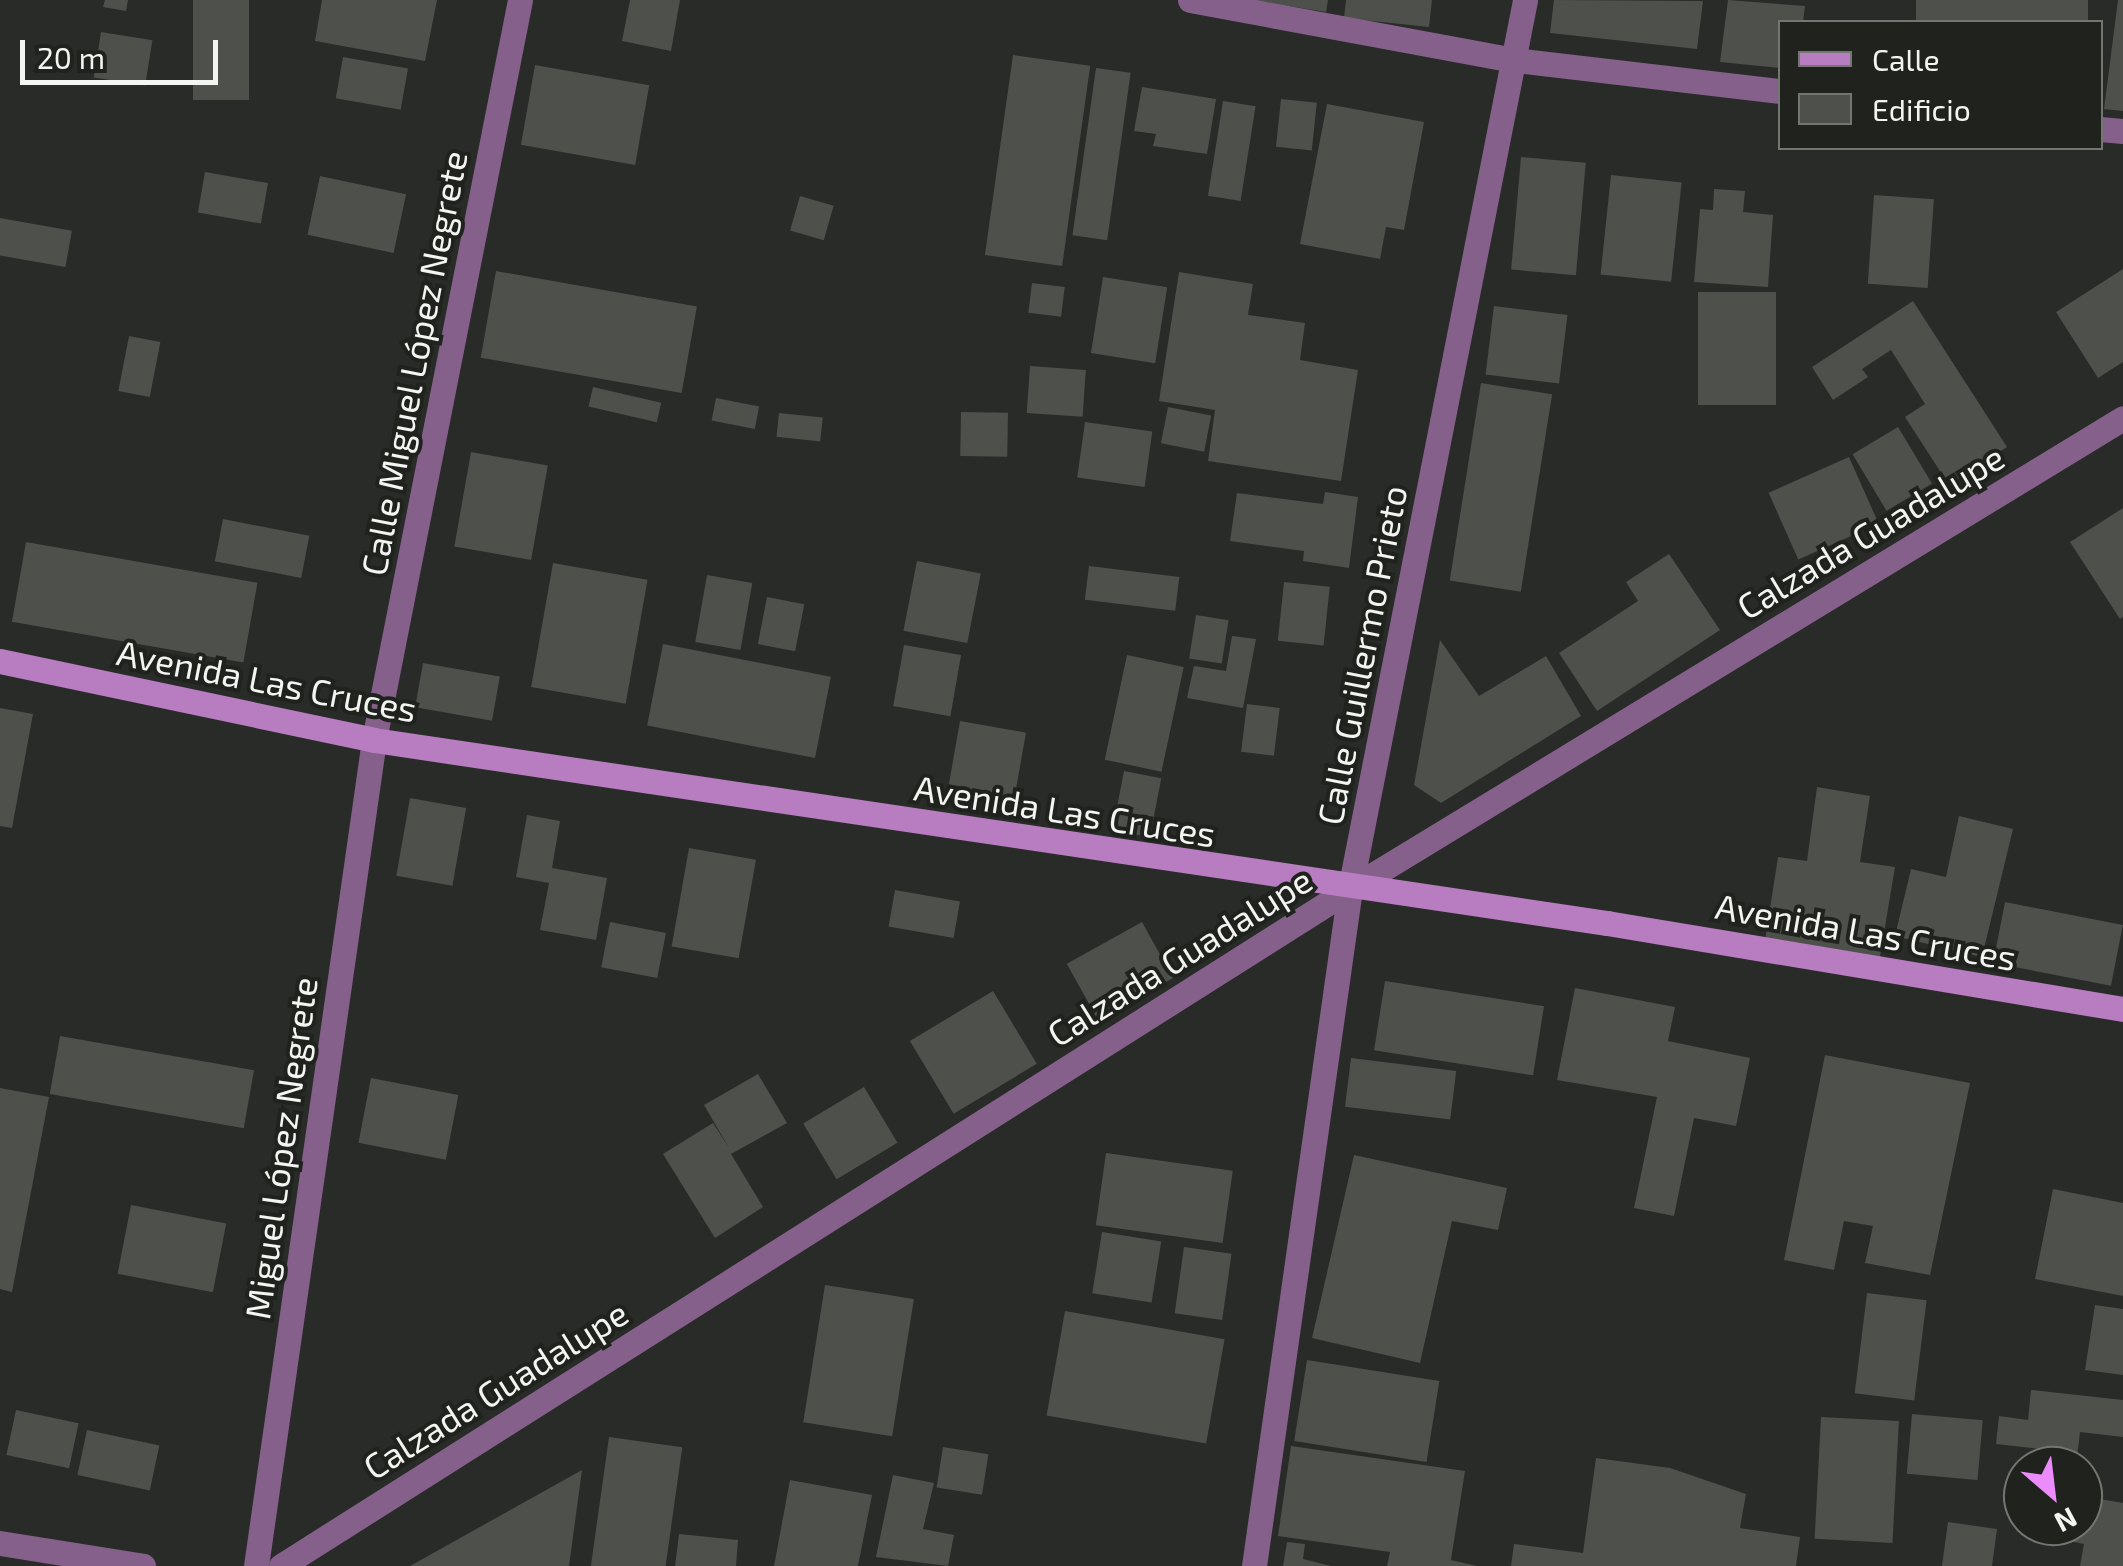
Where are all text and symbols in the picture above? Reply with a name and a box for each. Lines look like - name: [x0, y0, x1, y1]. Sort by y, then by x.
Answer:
- scale bar: [25, 20, 222, 82]
- legend: [1778, 20, 2103, 150]
- text: 20 m: [37, 39, 105, 75]
- text: Calle: [1872, 41, 1940, 77]
- text: Edificio: [1872, 91, 1971, 127]
- street label: Calle Miguel López Negrete: [351, 147, 475, 579]
- street label: Calzada Guadalupe: [1729, 435, 2011, 627]
- street label: Calle Guillermo Prieto: [1308, 482, 1414, 828]
- street label: Avenida Las Cruces: [114, 630, 420, 730]
- street label: Avenida Las Cruces: [911, 765, 1219, 855]
- street label: Calzada Guadalupe: [1039, 858, 1319, 1054]
- street label: Avenida Las Cruces: [1712, 884, 2020, 978]
- street label: Miguel López Negrete: [235, 974, 325, 1322]
- street label: Calzada Guadalupe: [355, 1291, 635, 1487]
- north arrow: [2003, 1446, 2103, 1546]
- text: N: [2049, 1501, 2083, 1540]

